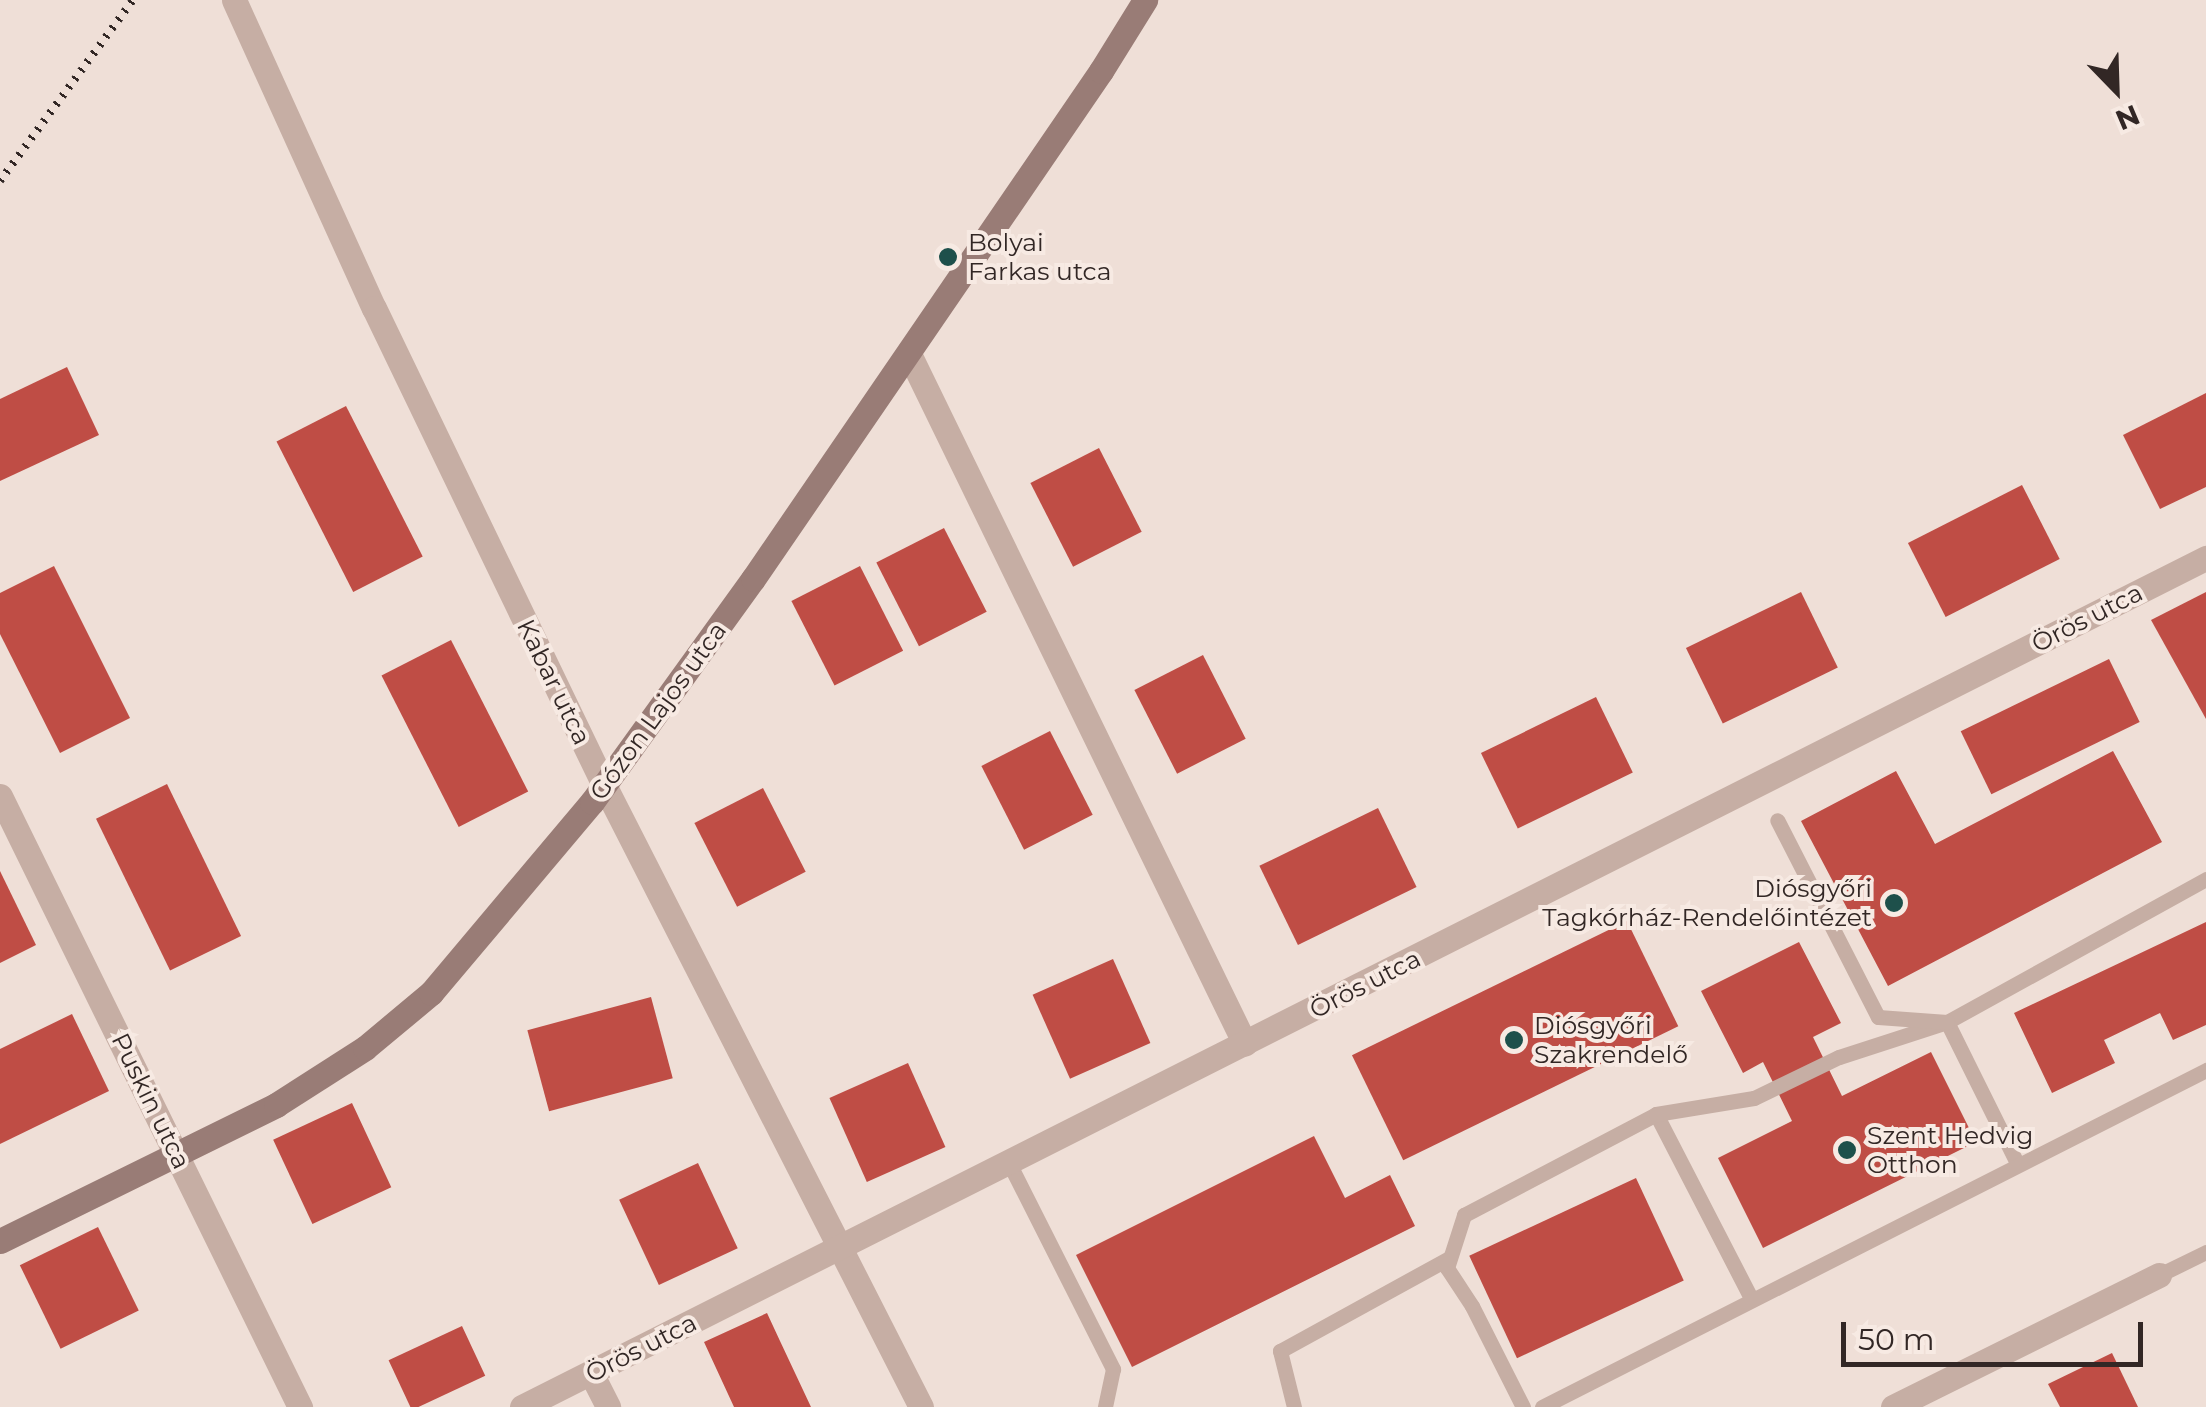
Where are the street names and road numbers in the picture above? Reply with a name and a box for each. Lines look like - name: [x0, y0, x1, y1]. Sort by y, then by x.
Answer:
- street label: Örös utca: [2027, 577, 2147, 659]
- street label: Kabar utca: [511, 614, 597, 750]
- street label: Gózon Lajos utca: [583, 616, 733, 806]
- street label: Örös utca: [1305, 943, 1425, 1025]
- street label: Puskin utca: [105, 1028, 197, 1174]
- street label: Örös utca: [581, 1307, 701, 1389]

